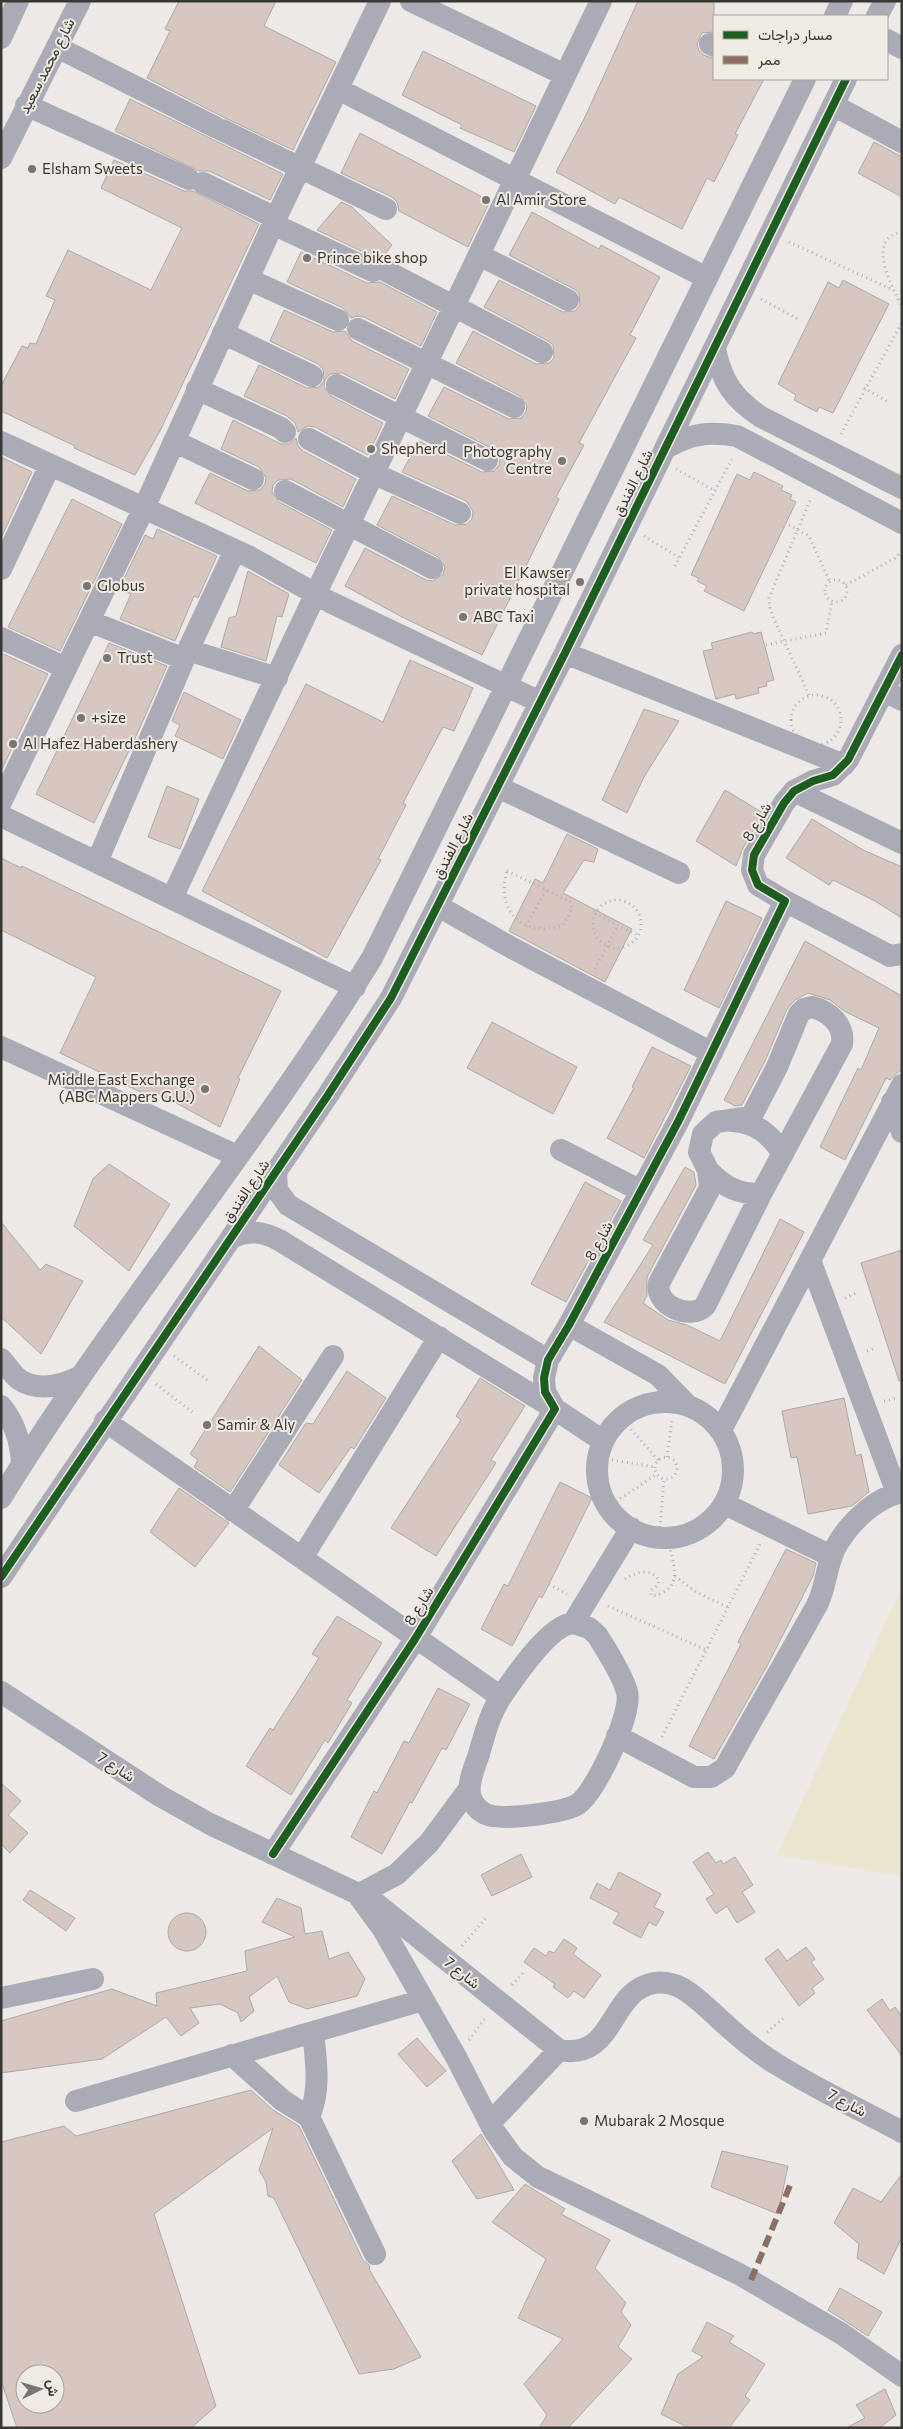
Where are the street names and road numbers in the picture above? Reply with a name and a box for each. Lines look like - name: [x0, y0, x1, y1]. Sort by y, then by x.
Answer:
- street label: شارع محمد سعيد: [14, 15, 81, 118]
- street label: شارع الفندق: [608, 446, 659, 520]
- street label: شارع 8: [738, 799, 777, 846]
- street label: شارع الفندق: [428, 809, 479, 883]
- street label: شارع الفندق: [218, 1156, 275, 1227]
- street label: شارع 8: [580, 1218, 619, 1265]
- street label: شارع 8: [400, 1583, 439, 1630]
- street label: شارع 7: [93, 1747, 139, 1787]
- street label: شارع 7: [439, 1952, 484, 1995]
- street label: شارع 7: [824, 2085, 870, 2122]

